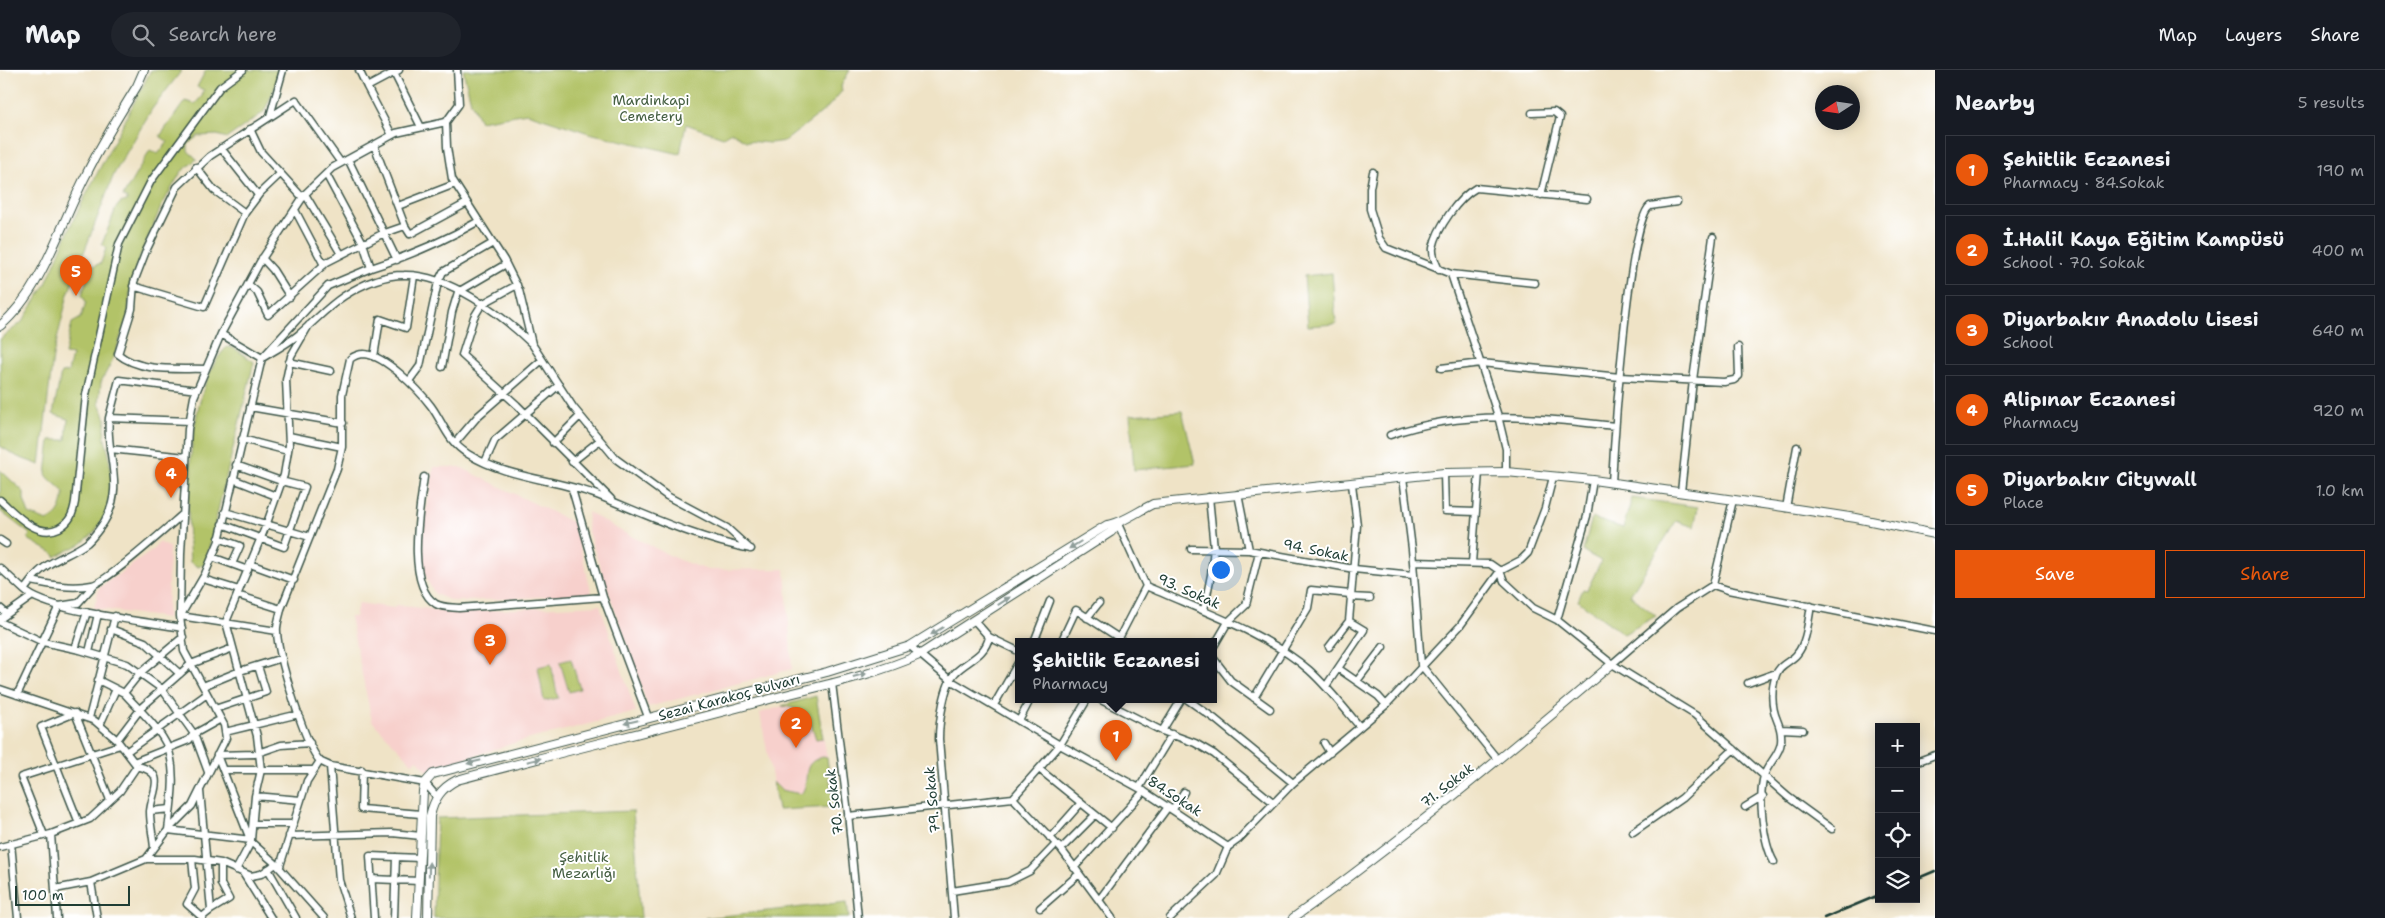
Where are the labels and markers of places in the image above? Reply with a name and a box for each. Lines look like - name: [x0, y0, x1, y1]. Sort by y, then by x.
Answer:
- pin: 5: [60, 255, 92, 296]
- pin: 4: [155, 457, 187, 498]
- pin: 3: [474, 624, 506, 665]
- pin: 2: [780, 707, 812, 748]
- pin: 1: [1100, 720, 1132, 761]

